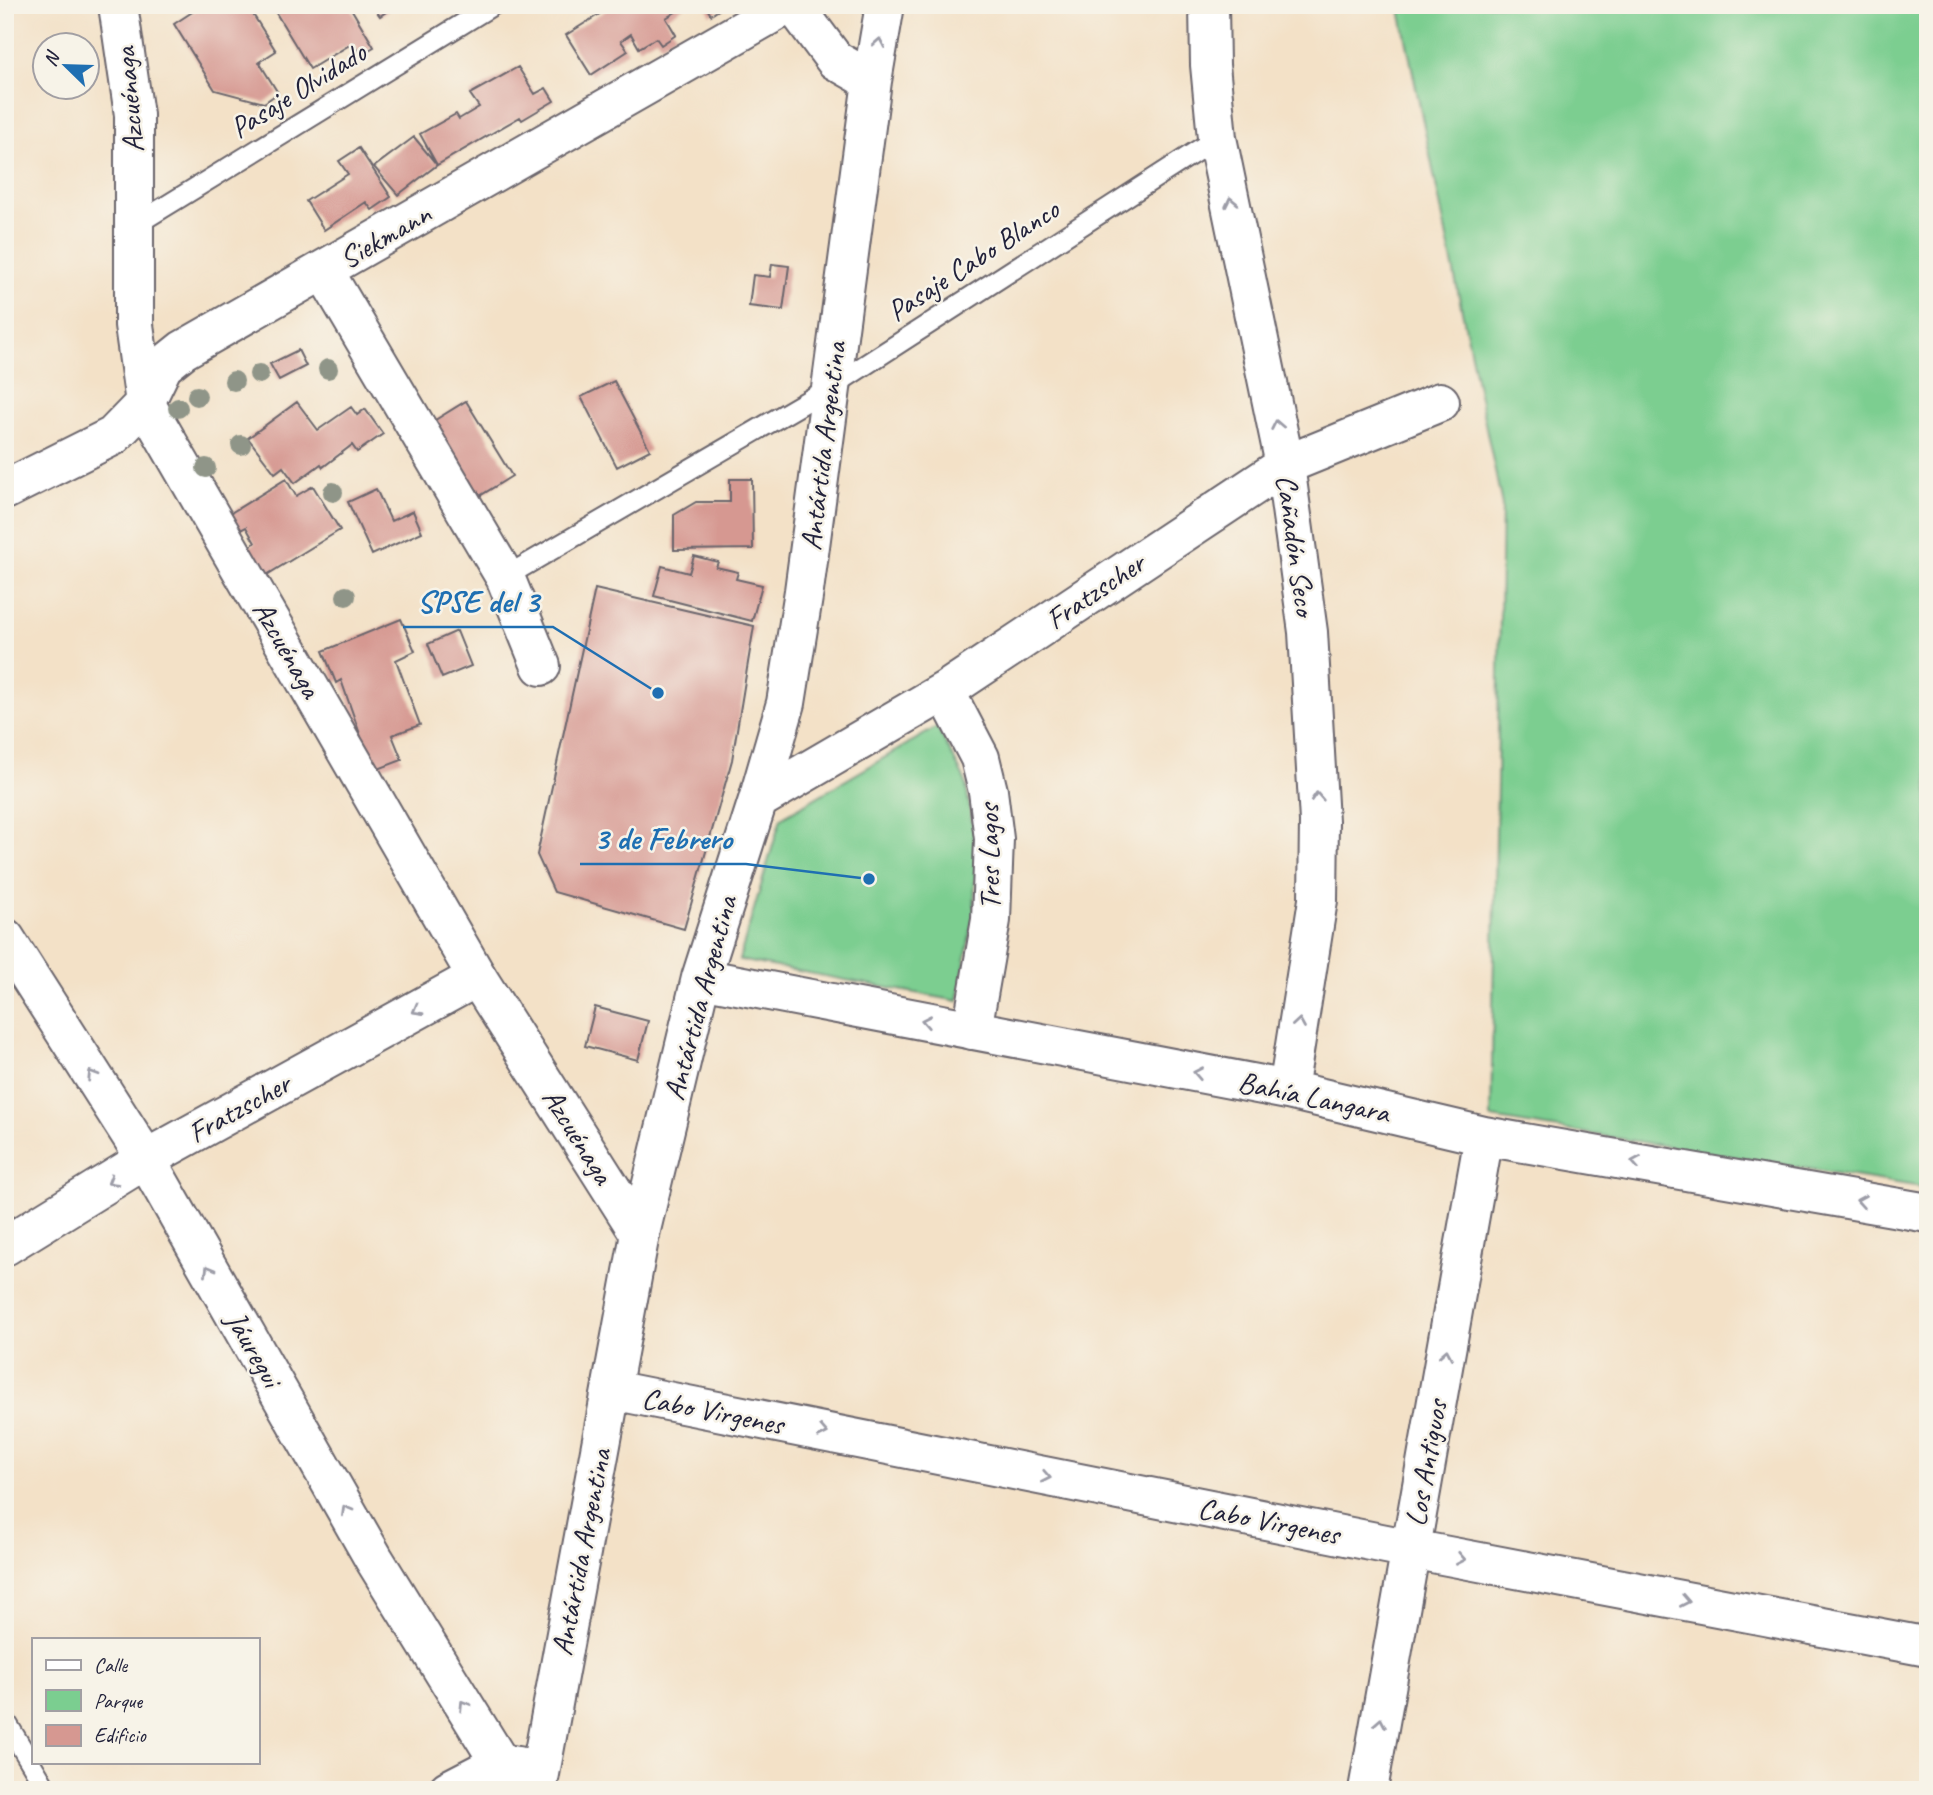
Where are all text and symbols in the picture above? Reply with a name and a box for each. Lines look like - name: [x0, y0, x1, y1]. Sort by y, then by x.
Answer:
- north arrow: [32, 32, 102, 102]
- street label: Pasaje Olvidado: [223, 33, 374, 147]
- one-way arrow: [871, 37, 886, 49]
- street label: Azcuénaga: [105, 44, 153, 154]
- text: N: [38, 47, 66, 70]
- street label: Pasaje Cabo Blanco: [880, 190, 1067, 330]
- street label: Siekmann: [333, 194, 439, 277]
- one-way arrow: [1224, 196, 1239, 208]
- street label: Antártida Argentina: [791, 338, 855, 552]
- one-way arrow: [1270, 419, 1285, 431]
- street label: Cañadón Seco: [1267, 472, 1325, 621]
- street label: Fratzscher: [1038, 542, 1154, 638]
- callout: SPSE del 3: [403, 574, 553, 627]
- text: SPSE del 3: [417, 581, 542, 622]
- street label: Azcuénaga: [244, 594, 331, 706]
- one-way arrow: [1310, 791, 1325, 802]
- street label: Tres Lagos: [969, 801, 1009, 910]
- callout: 3 de Febrero: [580, 811, 746, 864]
- text: 3 de Febrero: [594, 818, 734, 859]
- street label: Antártida Argentina: [655, 890, 746, 1104]
- one-way arrow: [412, 1002, 424, 1015]
- one-way arrow: [920, 1014, 932, 1029]
- one-way arrow: [1291, 1017, 1306, 1028]
- street label: Bahía Langara: [1235, 1062, 1395, 1132]
- street label: Fratzscher: [181, 1063, 300, 1152]
- one-way arrow: [1192, 1066, 1204, 1081]
- one-way arrow: [87, 1069, 100, 1082]
- street label: Azcuénaga: [534, 1081, 623, 1193]
- one-way arrow: [1630, 1156, 1642, 1171]
- one-way arrow: [106, 1172, 119, 1185]
- one-way arrow: [1855, 1194, 1866, 1209]
- one-way arrow: [204, 1264, 217, 1277]
- street label: Jáuregui: [216, 1303, 292, 1397]
- one-way arrow: [1437, 1348, 1452, 1360]
- street label: Cabo Virgenes: [639, 1379, 790, 1444]
- street label: Los Antiguos: [1396, 1394, 1456, 1529]
- one-way arrow: [817, 1424, 829, 1439]
- street label: Antártida Argentina: [542, 1444, 620, 1658]
- one-way arrow: [1040, 1468, 1052, 1483]
- street label: Cabo Virgenes: [1195, 1489, 1346, 1554]
- one-way arrow: [341, 1505, 354, 1517]
- one-way arrow: [1455, 1550, 1467, 1565]
- one-way arrow: [1679, 1593, 1691, 1608]
- legend: [32, 1638, 259, 1764]
- text: Calle: [94, 1652, 128, 1678]
- text: Parque: [94, 1688, 143, 1714]
- one-way arrow: [459, 1699, 472, 1712]
- one-way arrow: [1372, 1717, 1387, 1728]
- text: Edificio: [94, 1722, 147, 1748]

